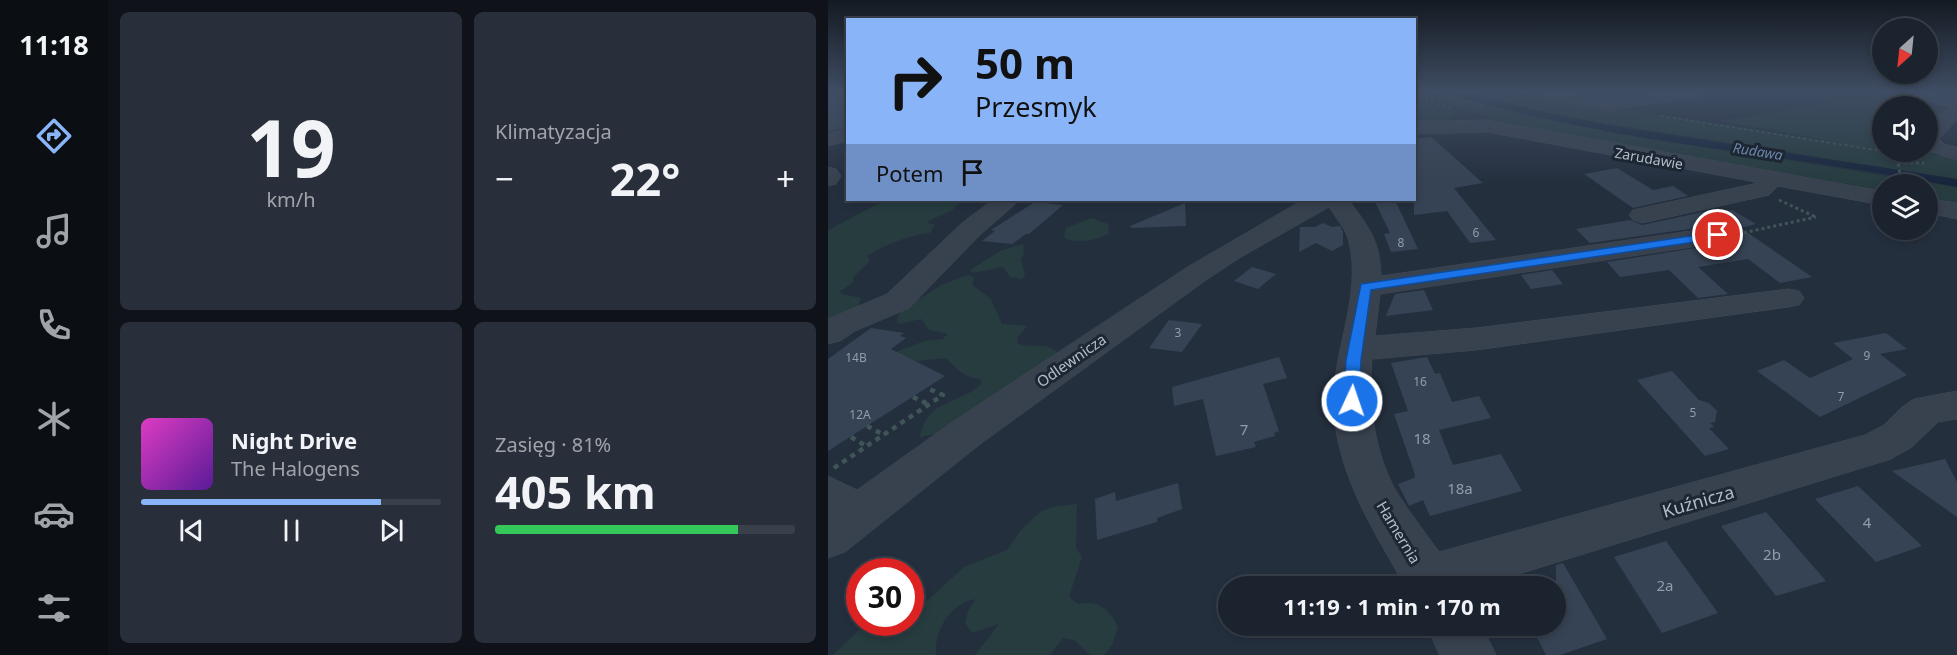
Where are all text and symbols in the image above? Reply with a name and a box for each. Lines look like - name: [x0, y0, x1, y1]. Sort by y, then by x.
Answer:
- north arrow: [1872, 18, 1938, 84]
- map controls: [1872, 18, 1938, 240]
- text: 11:18: [19, 26, 89, 63]
- text: 50 m: [975, 34, 1075, 91]
- icon: right: [876, 42, 954, 120]
- text: Przesmyk: [975, 88, 1097, 125]
- text: 19: [246, 94, 336, 200]
- button: sound: [1872, 96, 1938, 162]
- icon: directions: [33, 115, 75, 157]
- text: Klimatyzacja: [495, 118, 612, 145]
- water label: Rudawa: [1732, 138, 1784, 164]
- street label: Zarudawie: [1613, 143, 1685, 173]
- text: 22°: [610, 148, 680, 209]
- text: −: [495, 156, 514, 201]
- text: +: [776, 156, 795, 201]
- icon: arrive: [956, 156, 989, 189]
- text: Potem: [876, 158, 944, 188]
- button: layers: [1872, 174, 1938, 240]
- text: km/h: [266, 186, 316, 213]
- pin: [1692, 209, 1743, 260]
- icon: music: [33, 210, 75, 252]
- icon: arrive: [1701, 218, 1734, 251]
- house number: 6: [1473, 224, 1480, 241]
- house number: 8: [1398, 234, 1405, 251]
- icon: phone: [33, 304, 75, 346]
- house number: 3: [1175, 324, 1182, 341]
- street label: Odlewnicza: [1032, 329, 1110, 391]
- house number: 9: [1864, 347, 1871, 364]
- house number: 14B: [845, 349, 867, 366]
- position arrow: [1320, 369, 1384, 433]
- house number: 16: [1413, 373, 1427, 390]
- house number: 7: [1838, 388, 1845, 405]
- icon: climate: [33, 398, 75, 440]
- house number: 5: [1690, 404, 1697, 421]
- house number: 12A: [849, 406, 871, 423]
- house number: 7: [1240, 419, 1248, 439]
- text: Night Drive: [231, 425, 357, 455]
- house number: 18: [1413, 428, 1431, 448]
- text: Zasięg · 81%: [495, 431, 611, 458]
- text: The Halogens: [231, 455, 360, 482]
- text: 405 km: [495, 461, 656, 522]
- house number: 18a: [1447, 478, 1473, 498]
- street label: Kuźnicza: [1659, 479, 1737, 523]
- icon: car: [33, 493, 75, 535]
- street label: Hamernia: [1372, 497, 1426, 567]
- house number: 4: [1863, 512, 1872, 532]
- icon: previous: [175, 514, 208, 547]
- icon: pause: [275, 514, 308, 547]
- icon: next: [375, 514, 408, 547]
- house number: 2b: [1763, 544, 1781, 564]
- speed limit sign: 30: [846, 558, 924, 636]
- house number: 2a: [1657, 575, 1674, 595]
- icon: filters: [33, 587, 75, 629]
- text: 11:19 · 1 min · 170 m: [1283, 591, 1501, 621]

